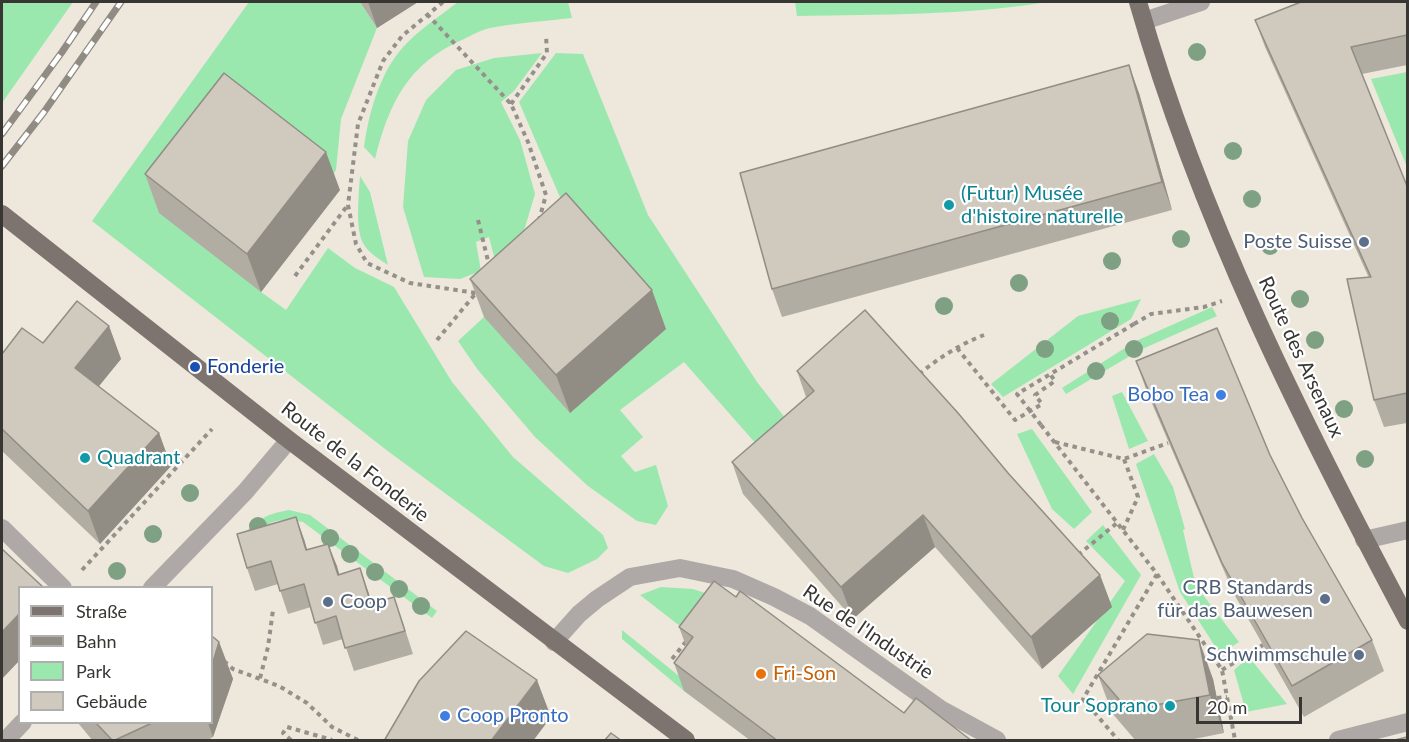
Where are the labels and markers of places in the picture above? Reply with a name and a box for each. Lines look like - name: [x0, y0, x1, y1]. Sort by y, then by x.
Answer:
- place label: (Futur) Musée d'histoire naturelle: [961, 182, 1123, 229]
- marker: (Futur) Musée d'histoire naturelle: [942, 198, 956, 212]
- place label: Poste Suisse: [1243, 230, 1352, 254]
- marker: Poste Suisse: [1357, 235, 1371, 249]
- place label: Fonderie: [207, 355, 284, 379]
- marker: Fonderie: [188, 360, 202, 374]
- place label: Bobo Tea: [1127, 383, 1209, 407]
- marker: Bobo Tea: [1214, 388, 1228, 402]
- place label: Quadrant: [97, 446, 180, 470]
- marker: Quadrant: [78, 451, 92, 465]
- place label: CRB Standards für das Bauwesen: [1157, 576, 1313, 623]
- place label: Coop: [340, 590, 387, 614]
- marker: CRB Standards für das Bauwesen: [1318, 592, 1332, 606]
- marker: Coop: [321, 595, 335, 609]
- place label: Schwimmschule: [1206, 643, 1347, 667]
- marker: Schwimmschule: [1352, 648, 1366, 662]
- place label: Fri-Son: [773, 662, 836, 686]
- marker: Fri-Son: [754, 667, 768, 681]
- place label: Tour Soprano: [1041, 694, 1158, 718]
- marker: Tour Soprano: [1163, 699, 1177, 713]
- place label: Coop Pronto: [457, 704, 569, 728]
- marker: Coop Pronto: [438, 709, 452, 723]

